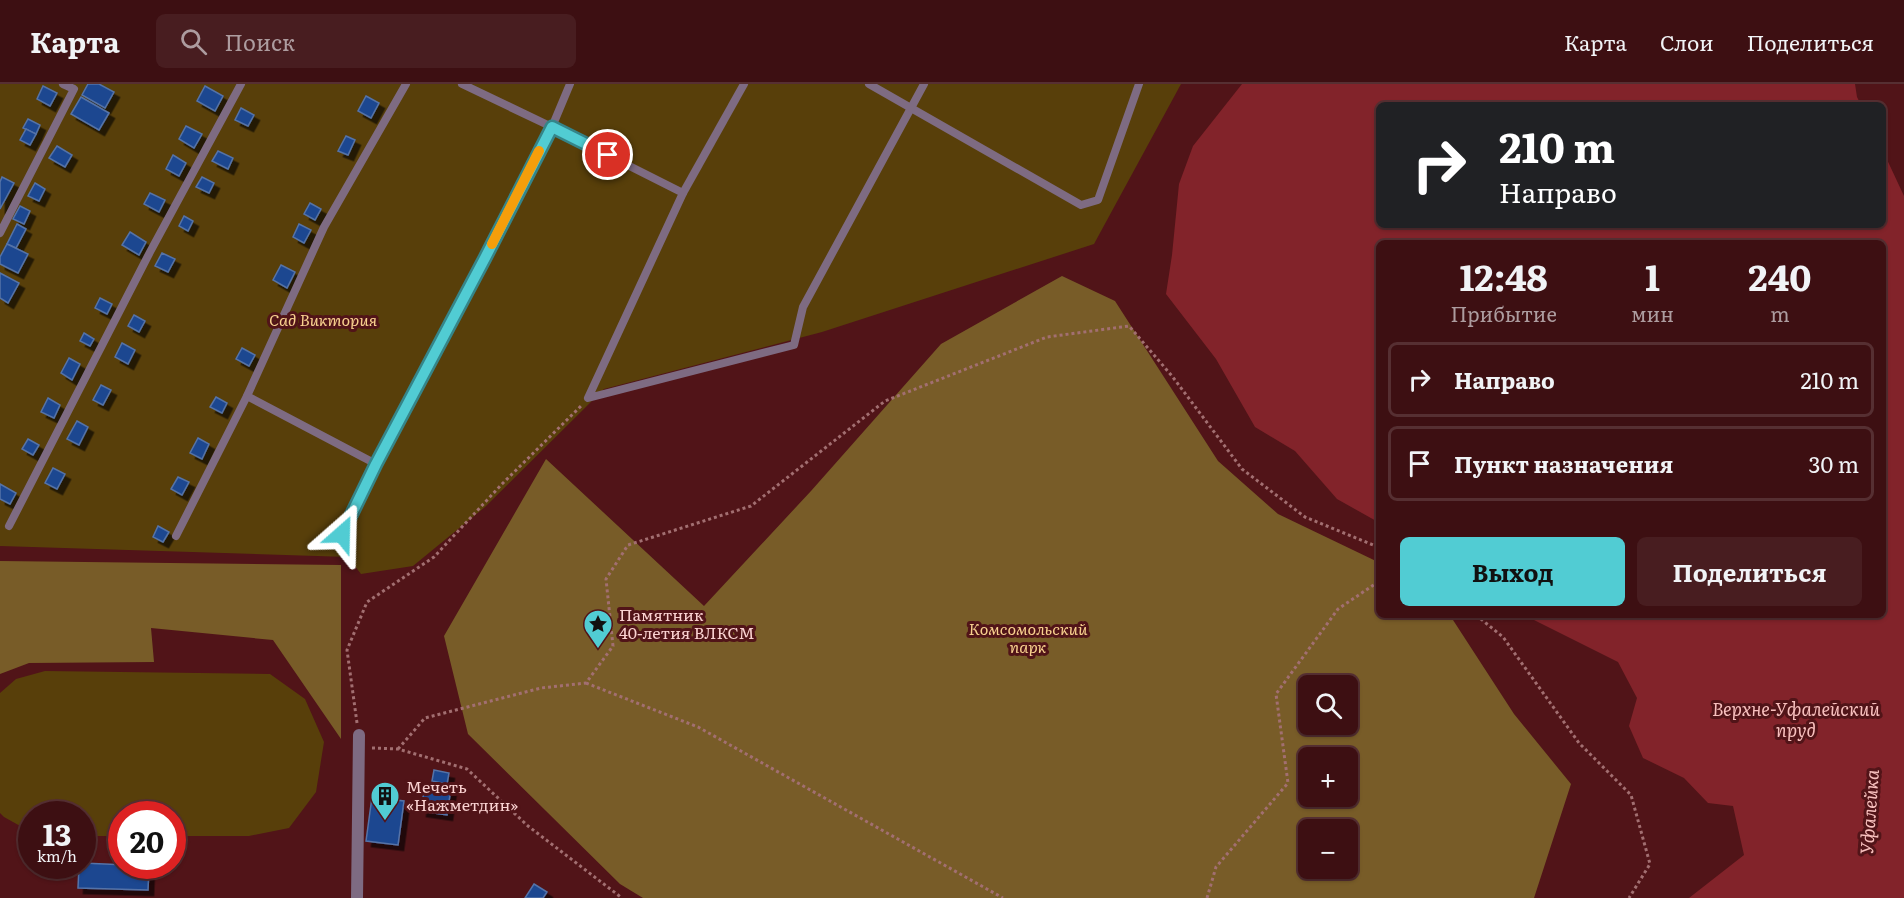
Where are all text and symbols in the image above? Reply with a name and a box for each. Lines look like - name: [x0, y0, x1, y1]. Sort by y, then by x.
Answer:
- search box: [156, 14, 576, 68]
- text: Карта: [30, 20, 120, 62]
- icon: search: [177, 25, 210, 58]
- text: Поиск: [225, 25, 295, 58]
- text: Карта: [1564, 26, 1627, 57]
- text: Слои: [1660, 26, 1714, 57]
- text: Поделиться: [1747, 26, 1874, 57]
- text: 210 m: [1499, 114, 1615, 176]
- icon: right: [1400, 126, 1478, 204]
- pin: [582, 129, 633, 180]
- icon: arrive: [591, 138, 624, 171]
- text: Направо: [1499, 171, 1617, 211]
- text: 12:48: [1459, 249, 1548, 302]
- text: 1: [1645, 249, 1660, 302]
- text: 240: [1748, 249, 1812, 302]
- text: Прибытие: [1450, 298, 1557, 328]
- text: мин: [1631, 298, 1674, 328]
- text: m: [1770, 298, 1790, 328]
- park label: Сад Виктория: [269, 307, 378, 331]
- icon: right: [1403, 363, 1436, 396]
- text: Направо: [1454, 363, 1555, 396]
- text: 210 m: [1800, 363, 1859, 396]
- icon: arrive: [1403, 447, 1436, 480]
- text: Пункт назначения: [1454, 447, 1673, 480]
- text: 30 m: [1809, 447, 1859, 480]
- position arrow: [310, 502, 374, 566]
- button: Выход: [1400, 537, 1625, 606]
- button: Поделиться: [1637, 537, 1862, 606]
- place label: Памятник 40-летия ВЛКСМ: [619, 602, 754, 644]
- place icon: Памятник 40-летия ВЛКСМ: [582, 608, 614, 650]
- park label: Комсомольский парк: [969, 616, 1088, 658]
- map controls: [1298, 675, 1358, 879]
- button: search: [1298, 675, 1358, 735]
- water label: Верхне-Уфалейский пруд: [1712, 695, 1880, 743]
- button: +: [1298, 747, 1358, 807]
- water label: Уфалейка: [1852, 768, 1885, 855]
- place label: Мечеть «Нажметдин»: [406, 774, 518, 816]
- building icon: Мечеть «Нажметдин»: [369, 780, 401, 822]
- speed limit sign: 20: [108, 801, 186, 879]
- text: 13: [42, 811, 72, 855]
- button: −: [1298, 819, 1358, 879]
- text: km/h: [37, 844, 77, 867]

